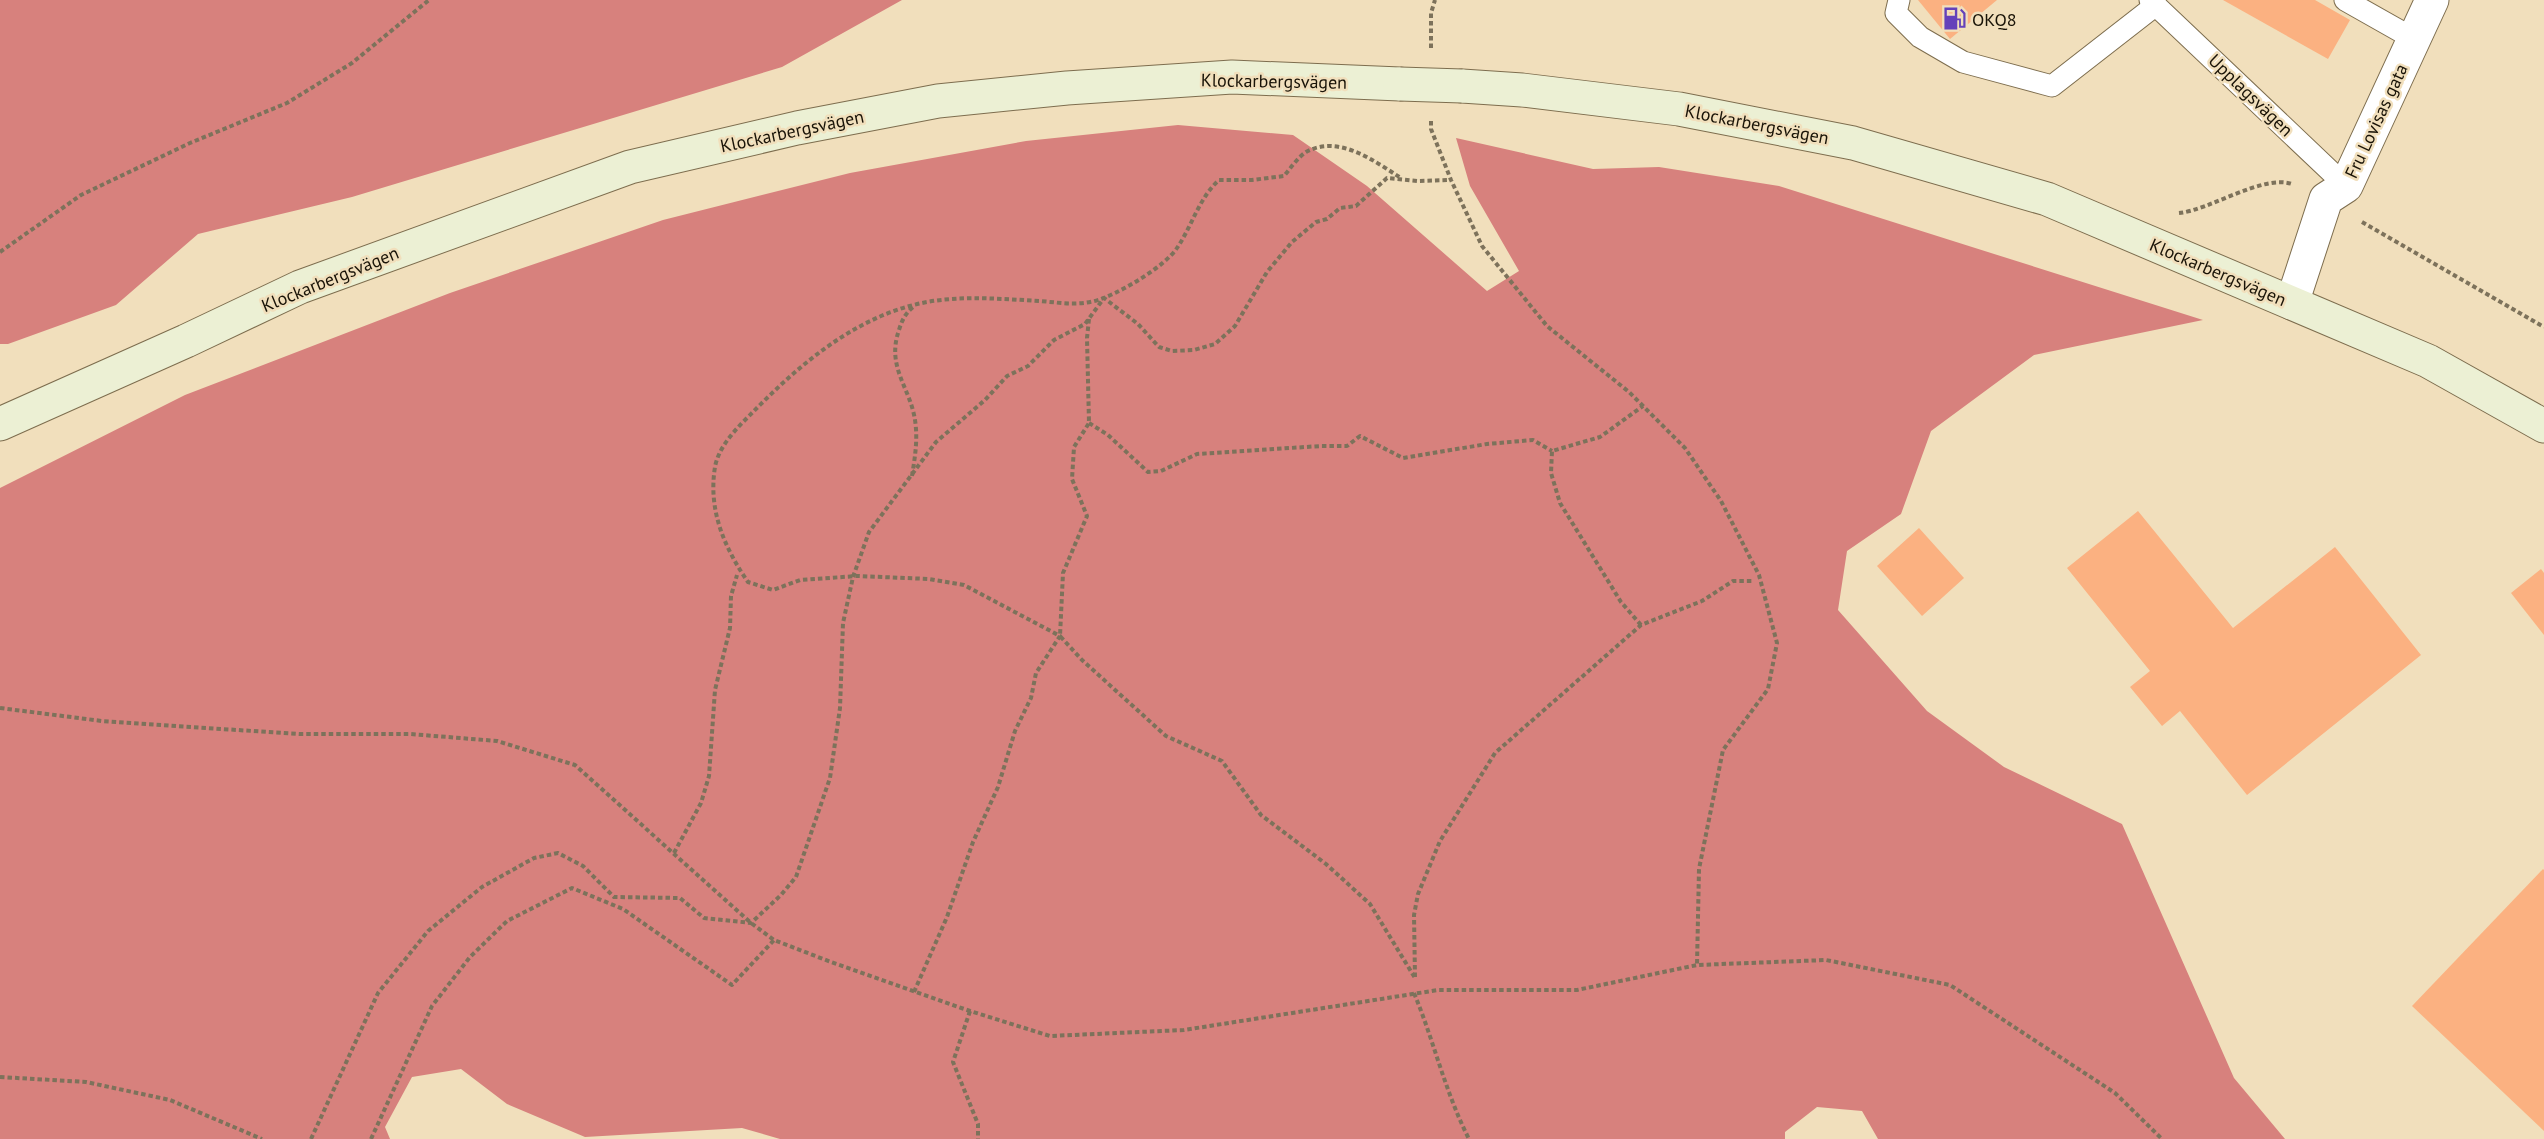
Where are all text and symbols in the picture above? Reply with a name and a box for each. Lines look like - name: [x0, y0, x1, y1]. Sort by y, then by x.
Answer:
- fuel station icon: OKQ8: [1941, 6, 1967, 32]
- place label: OKQ8: [1972, 8, 2017, 31]
- street label: Upplagsvägen: [2204, 49, 2298, 141]
- street label: Fru Lovisas gata: [2339, 60, 2413, 182]
- street label: Klockarbergsvägen: [1201, 68, 1347, 94]
- street label: Klockarbergsvägen: [1683, 99, 1831, 149]
- street label: Klockarbergsvägen: [718, 105, 866, 157]
- street label: Klockarbergsvägen: [2146, 233, 2290, 311]
- street label: Klockarbergsvägen: [258, 241, 402, 317]

